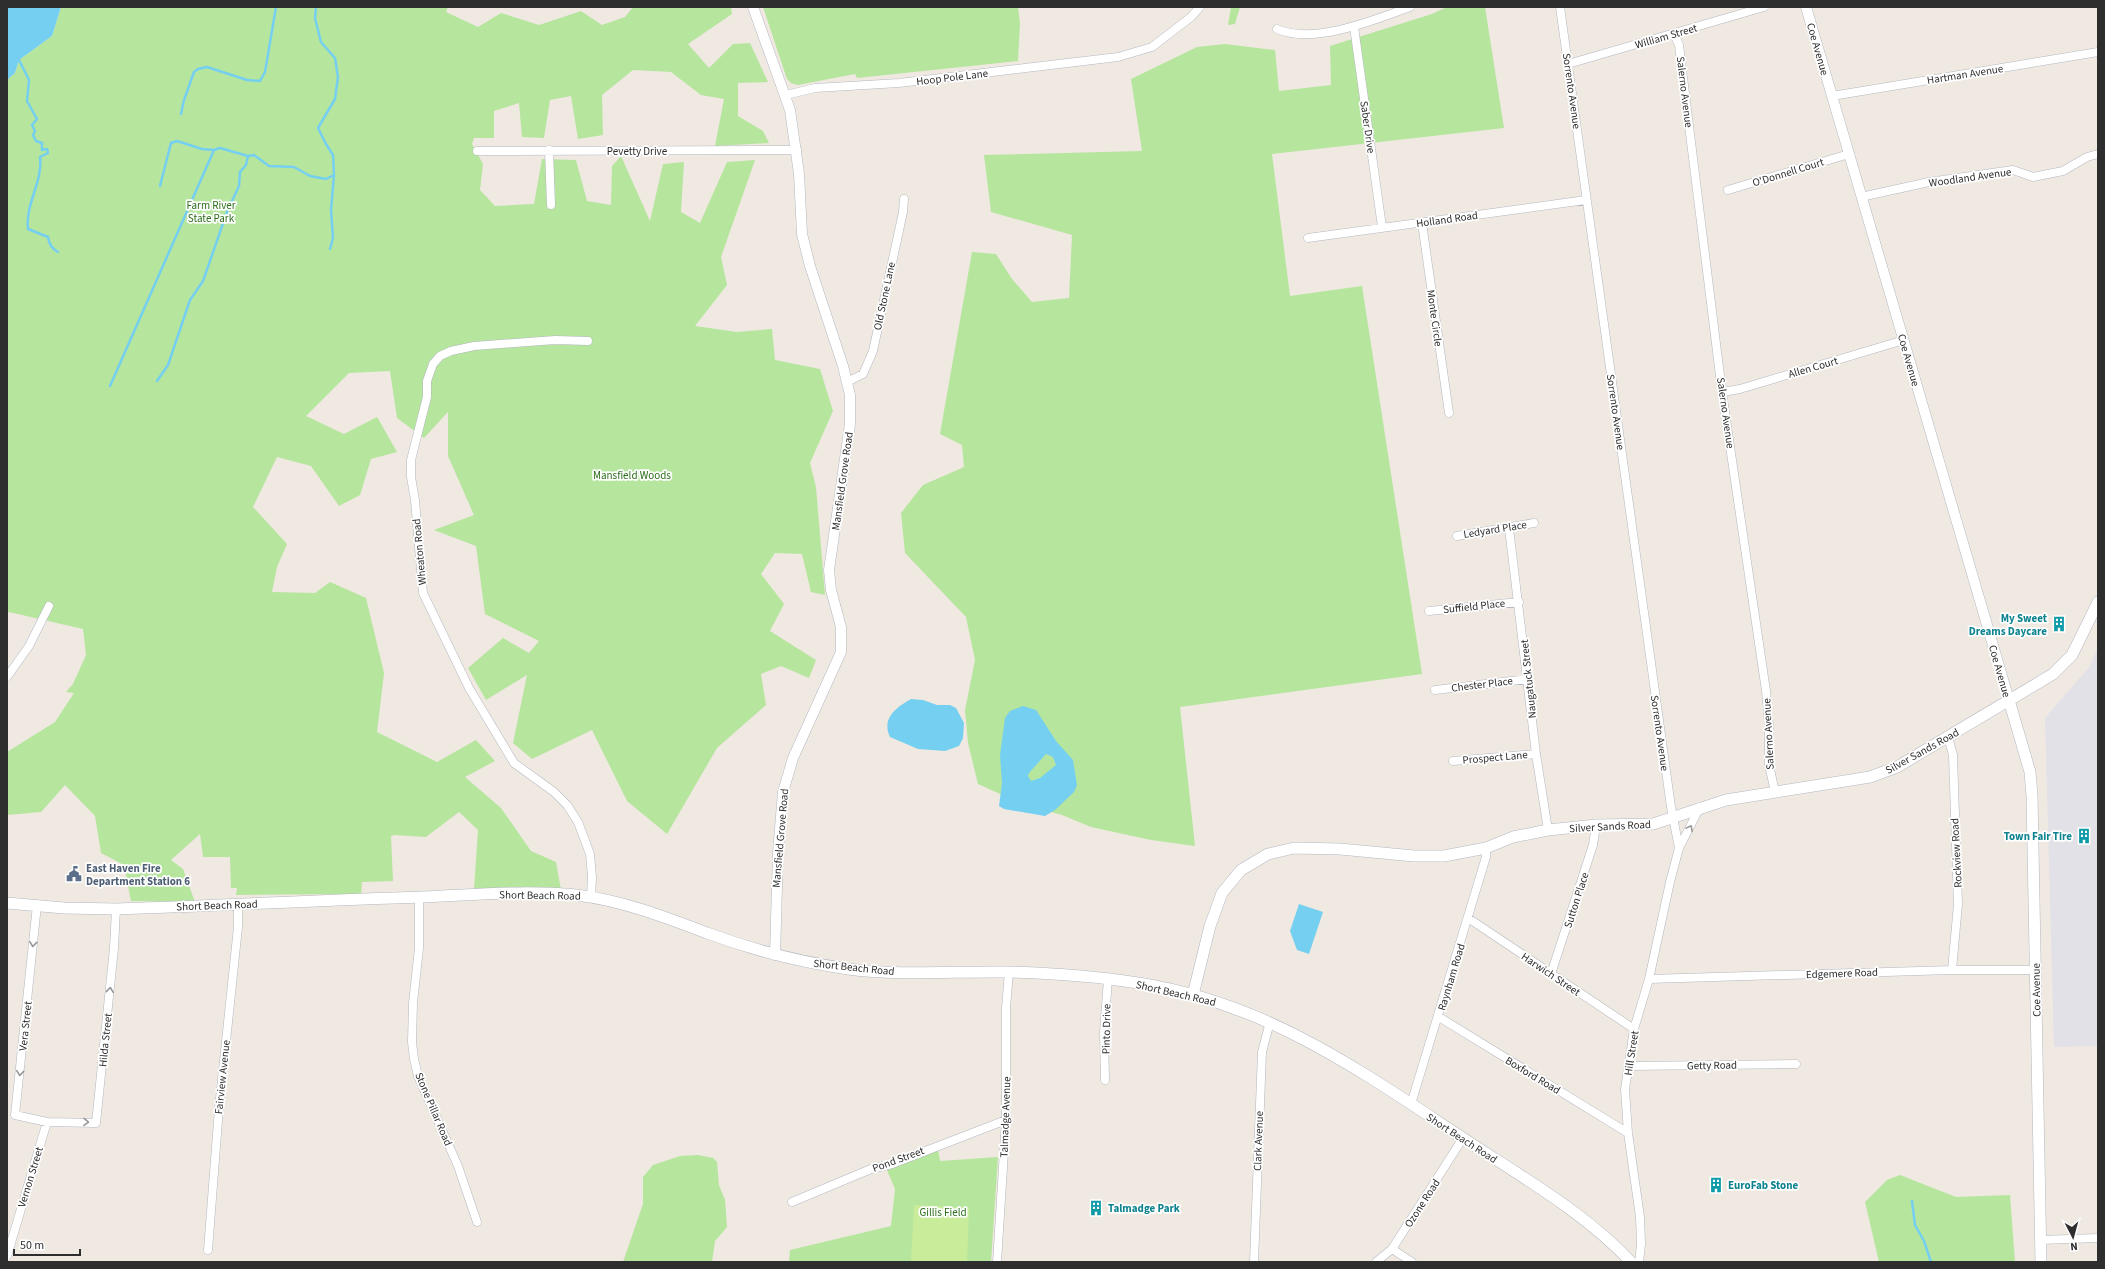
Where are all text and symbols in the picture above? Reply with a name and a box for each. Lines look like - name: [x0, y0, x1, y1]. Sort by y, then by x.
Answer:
- street label: William Street: [1633, 20, 1699, 53]
- street label: Coe Avenue: [1803, 21, 1832, 78]
- street label: Sorrento Avenue: [1559, 52, 1584, 131]
- street label: Salerno Avenue: [1673, 56, 1696, 129]
- street label: Hartman Avenue: [1926, 61, 2005, 88]
- street label: Hoop Pole Lane: [915, 66, 989, 89]
- street label: Saber Drive: [1356, 100, 1379, 155]
- street label: Pevetty Drive: [607, 144, 668, 159]
- street label: O'Donnell Court: [1751, 154, 1826, 190]
- street label: Woodland Avenue: [1928, 164, 2013, 191]
- park label: Farm River State Park: [186, 198, 236, 226]
- street label: Holland Road: [1415, 208, 1479, 231]
- street label: Old Stone Lane: [870, 260, 899, 332]
- street label: Monte Circle: [1423, 289, 1446, 348]
- street label: Coe Avenue: [1894, 332, 1923, 389]
- street label: Allen Court: [1787, 353, 1840, 382]
- street label: Sorrento Avenue: [1603, 373, 1628, 452]
- street label: Salerno Avenue: [1713, 377, 1738, 450]
- street label: Mansfield Grove Road: [828, 431, 857, 531]
- park label: Mansfield Woods: [593, 468, 671, 483]
- street label: Ledyard Place: [1462, 517, 1528, 542]
- street label: Wheaton Road: [409, 518, 430, 586]
- street label: Suffield Place: [1442, 596, 1506, 617]
- place label: My Sweet Dreams Daycare: [1969, 611, 2048, 639]
- building icon: My Sweet Dreams Daycare: [2050, 615, 2068, 633]
- street label: Naugatuck Street: [1517, 638, 1540, 719]
- street label: Coe Avenue: [1985, 643, 2014, 700]
- street label: Chester Place: [1450, 673, 1514, 696]
- street label: Sorrento Avenue: [1647, 694, 1672, 773]
- street label: Salerno Avenue: [1759, 697, 1778, 770]
- street label: Silver Sands Road: [1883, 725, 1962, 778]
- street label: Prospect Lane: [1462, 747, 1529, 768]
- street label: Mansfield Grove Road: [769, 788, 792, 888]
- street label: Silver Sands Road: [1569, 817, 1651, 836]
- street label: Rockview Road: [1947, 818, 1966, 888]
- one-way arrow: [1685, 825, 1693, 832]
- building icon: Town Fair Tire: [2075, 827, 2093, 845]
- place label: Town Fair Tire: [2004, 829, 2072, 844]
- place label: East Haven Fire Department Station 6: [86, 861, 190, 889]
- public building icon: East Haven Fire Department Station 6: [65, 865, 83, 883]
- street label: Sutton Place: [1560, 870, 1593, 930]
- street label: Short Beach Road: [499, 887, 581, 904]
- street label: Short Beach Road: [176, 897, 258, 914]
- one-way arrow: [29, 941, 38, 947]
- street label: Raynham Road: [1434, 942, 1469, 1013]
- street label: Harwich Street: [1518, 949, 1583, 1000]
- street label: Short Beach Road: [813, 956, 895, 979]
- street label: Coe Avenue: [2029, 962, 2044, 1017]
- street label: Edgemere Road: [1806, 965, 1878, 982]
- street label: Short Beach Road: [1134, 977, 1217, 1010]
- one-way arrow: [105, 987, 114, 993]
- street label: Vera Street: [15, 1000, 36, 1052]
- street label: Pinto Drive: [1099, 1003, 1114, 1054]
- street label: Hilda Street: [95, 1012, 116, 1068]
- street label: Hill Street: [1621, 1029, 1642, 1077]
- street label: Fairview Avenue: [211, 1039, 234, 1115]
- street label: Boxford Road: [1502, 1053, 1563, 1098]
- street label: Getty Road: [1687, 1058, 1737, 1073]
- one-way arrow: [15, 1070, 24, 1076]
- street label: Stone Pillar Road: [411, 1070, 456, 1148]
- street label: Talmadge Avenue: [997, 1076, 1014, 1158]
- street label: Clark Avenue: [1250, 1110, 1267, 1171]
- street label: Short Beach Road: [1423, 1110, 1500, 1167]
- one-way arrow: [83, 1118, 89, 1127]
- street label: Pond Street: [870, 1143, 926, 1176]
- street label: Vernon Street: [14, 1145, 47, 1209]
- street label: Ozone Road: [1401, 1176, 1444, 1230]
- building icon: EuroFab Stone: [1707, 1176, 1725, 1194]
- place label: EuroFab Stone: [1728, 1178, 1799, 1193]
- building icon: Talmadge Park: [1087, 1199, 1105, 1217]
- place label: Talmadge Park: [1108, 1201, 1180, 1216]
- park label: Gillis Field: [919, 1205, 967, 1220]
- north arrow: [2053, 1217, 2093, 1257]
- scale bar: [14, 1231, 80, 1257]
- text: 50 m: [20, 1237, 44, 1254]
- text: N: [2070, 1239, 2078, 1254]

